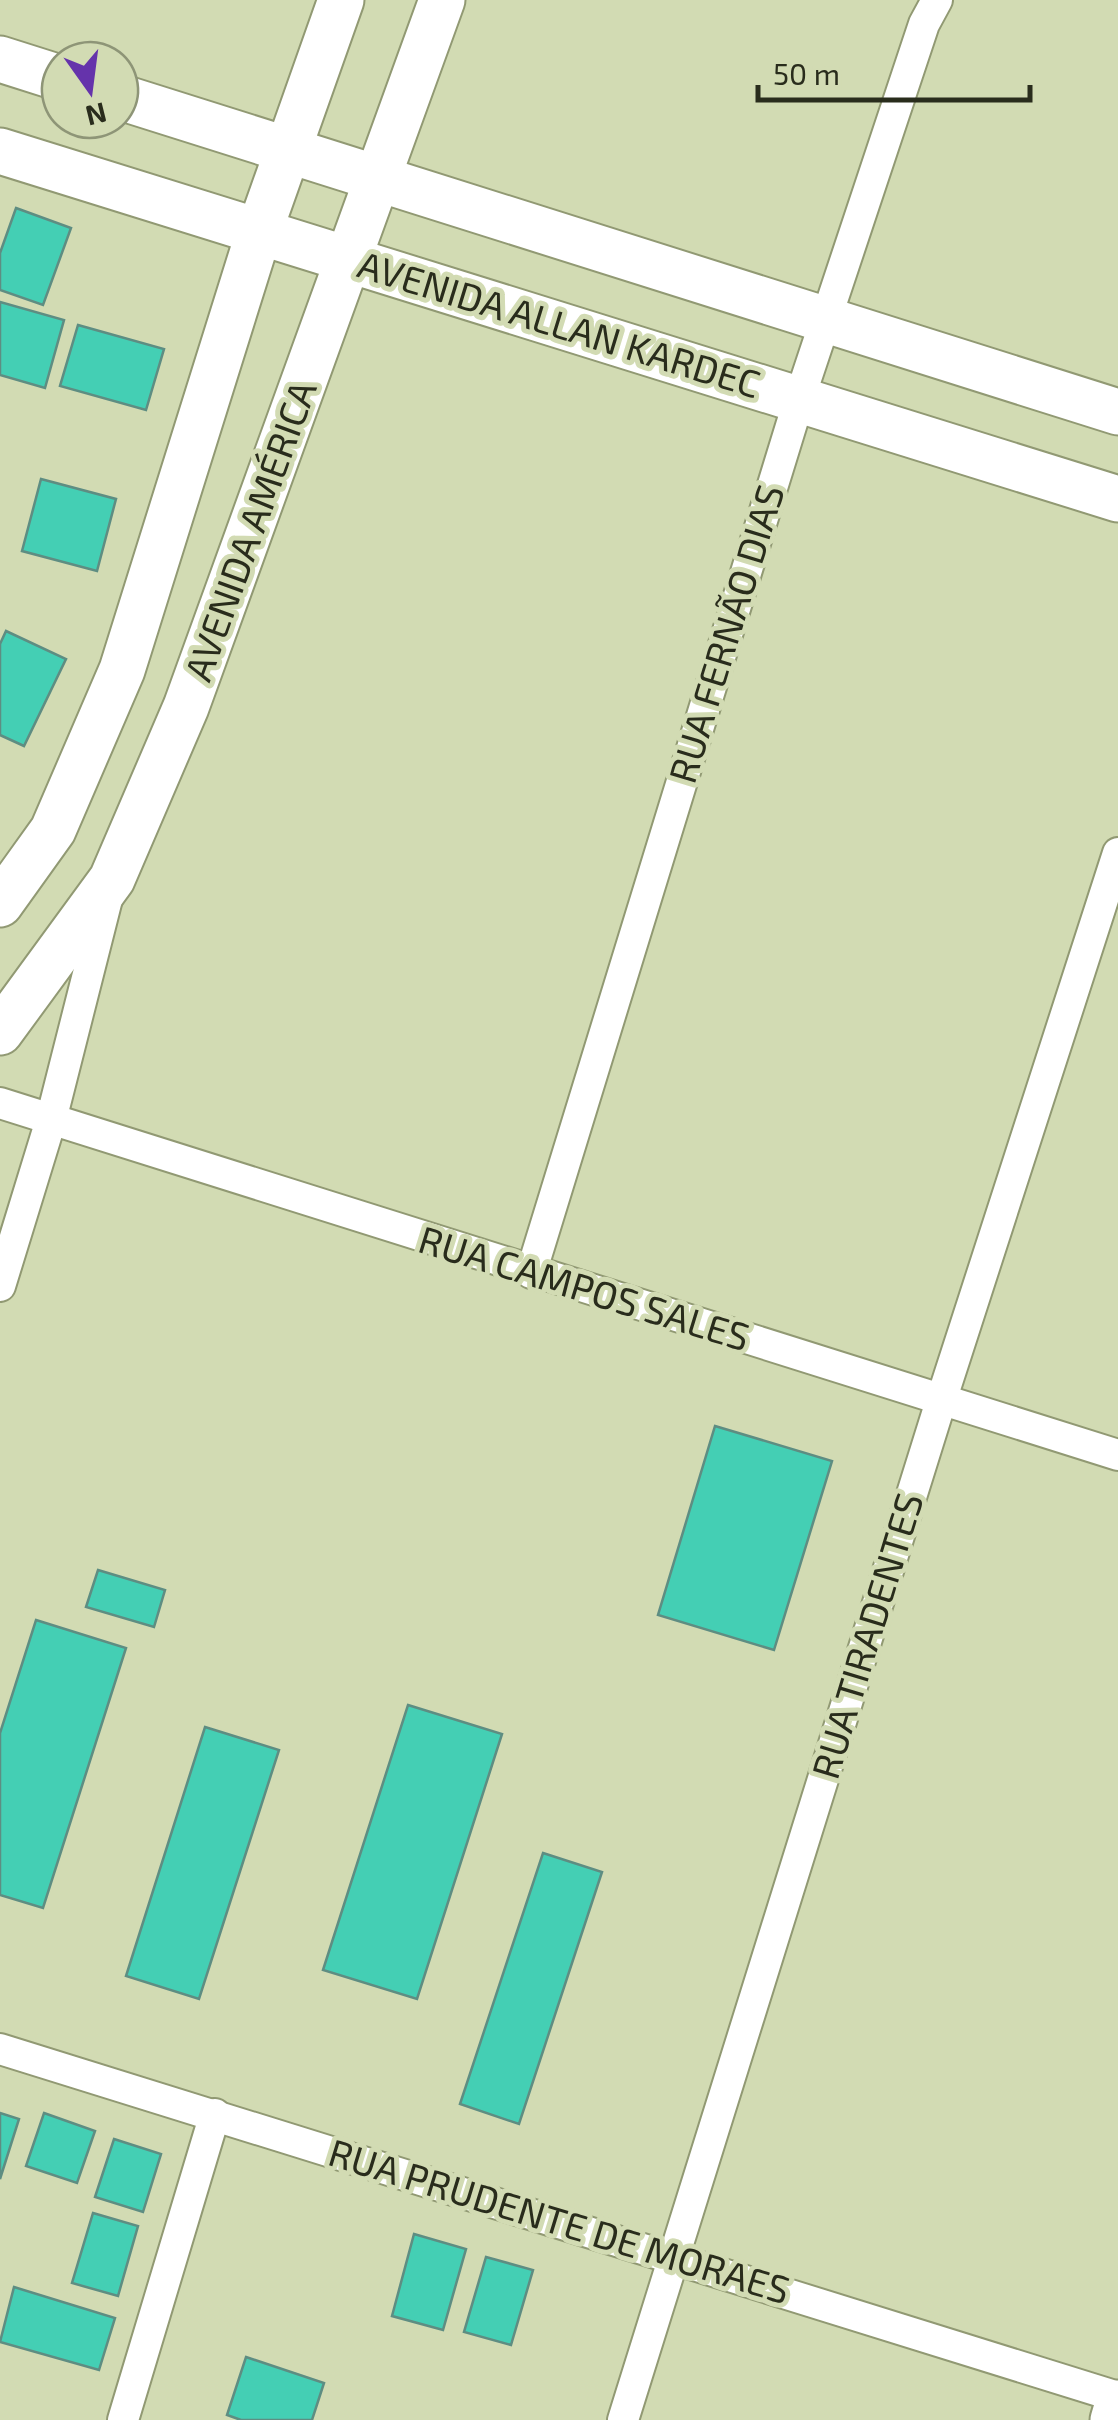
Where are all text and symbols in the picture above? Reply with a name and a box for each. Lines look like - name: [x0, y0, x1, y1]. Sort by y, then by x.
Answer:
- north arrow: [40, 40, 140, 140]
- scale bar: [758, 40, 1030, 102]
- text: 50 m: [773, 55, 840, 91]
- text: N: [82, 96, 110, 134]
- street label: AVENIDA ALLAN KARDEC: [353, 240, 766, 406]
- street label: AVENIDA AMÉRICA: [173, 374, 325, 687]
- street label: RUA FERNÃO DIAS: [658, 479, 792, 788]
- street label: RUA CAMPOS SALES: [414, 1215, 755, 1359]
- street label: RUA TIRADENTES: [801, 1487, 931, 1784]
- street label: RUA PRUDENTE DE MORAES: [324, 2128, 796, 2312]

